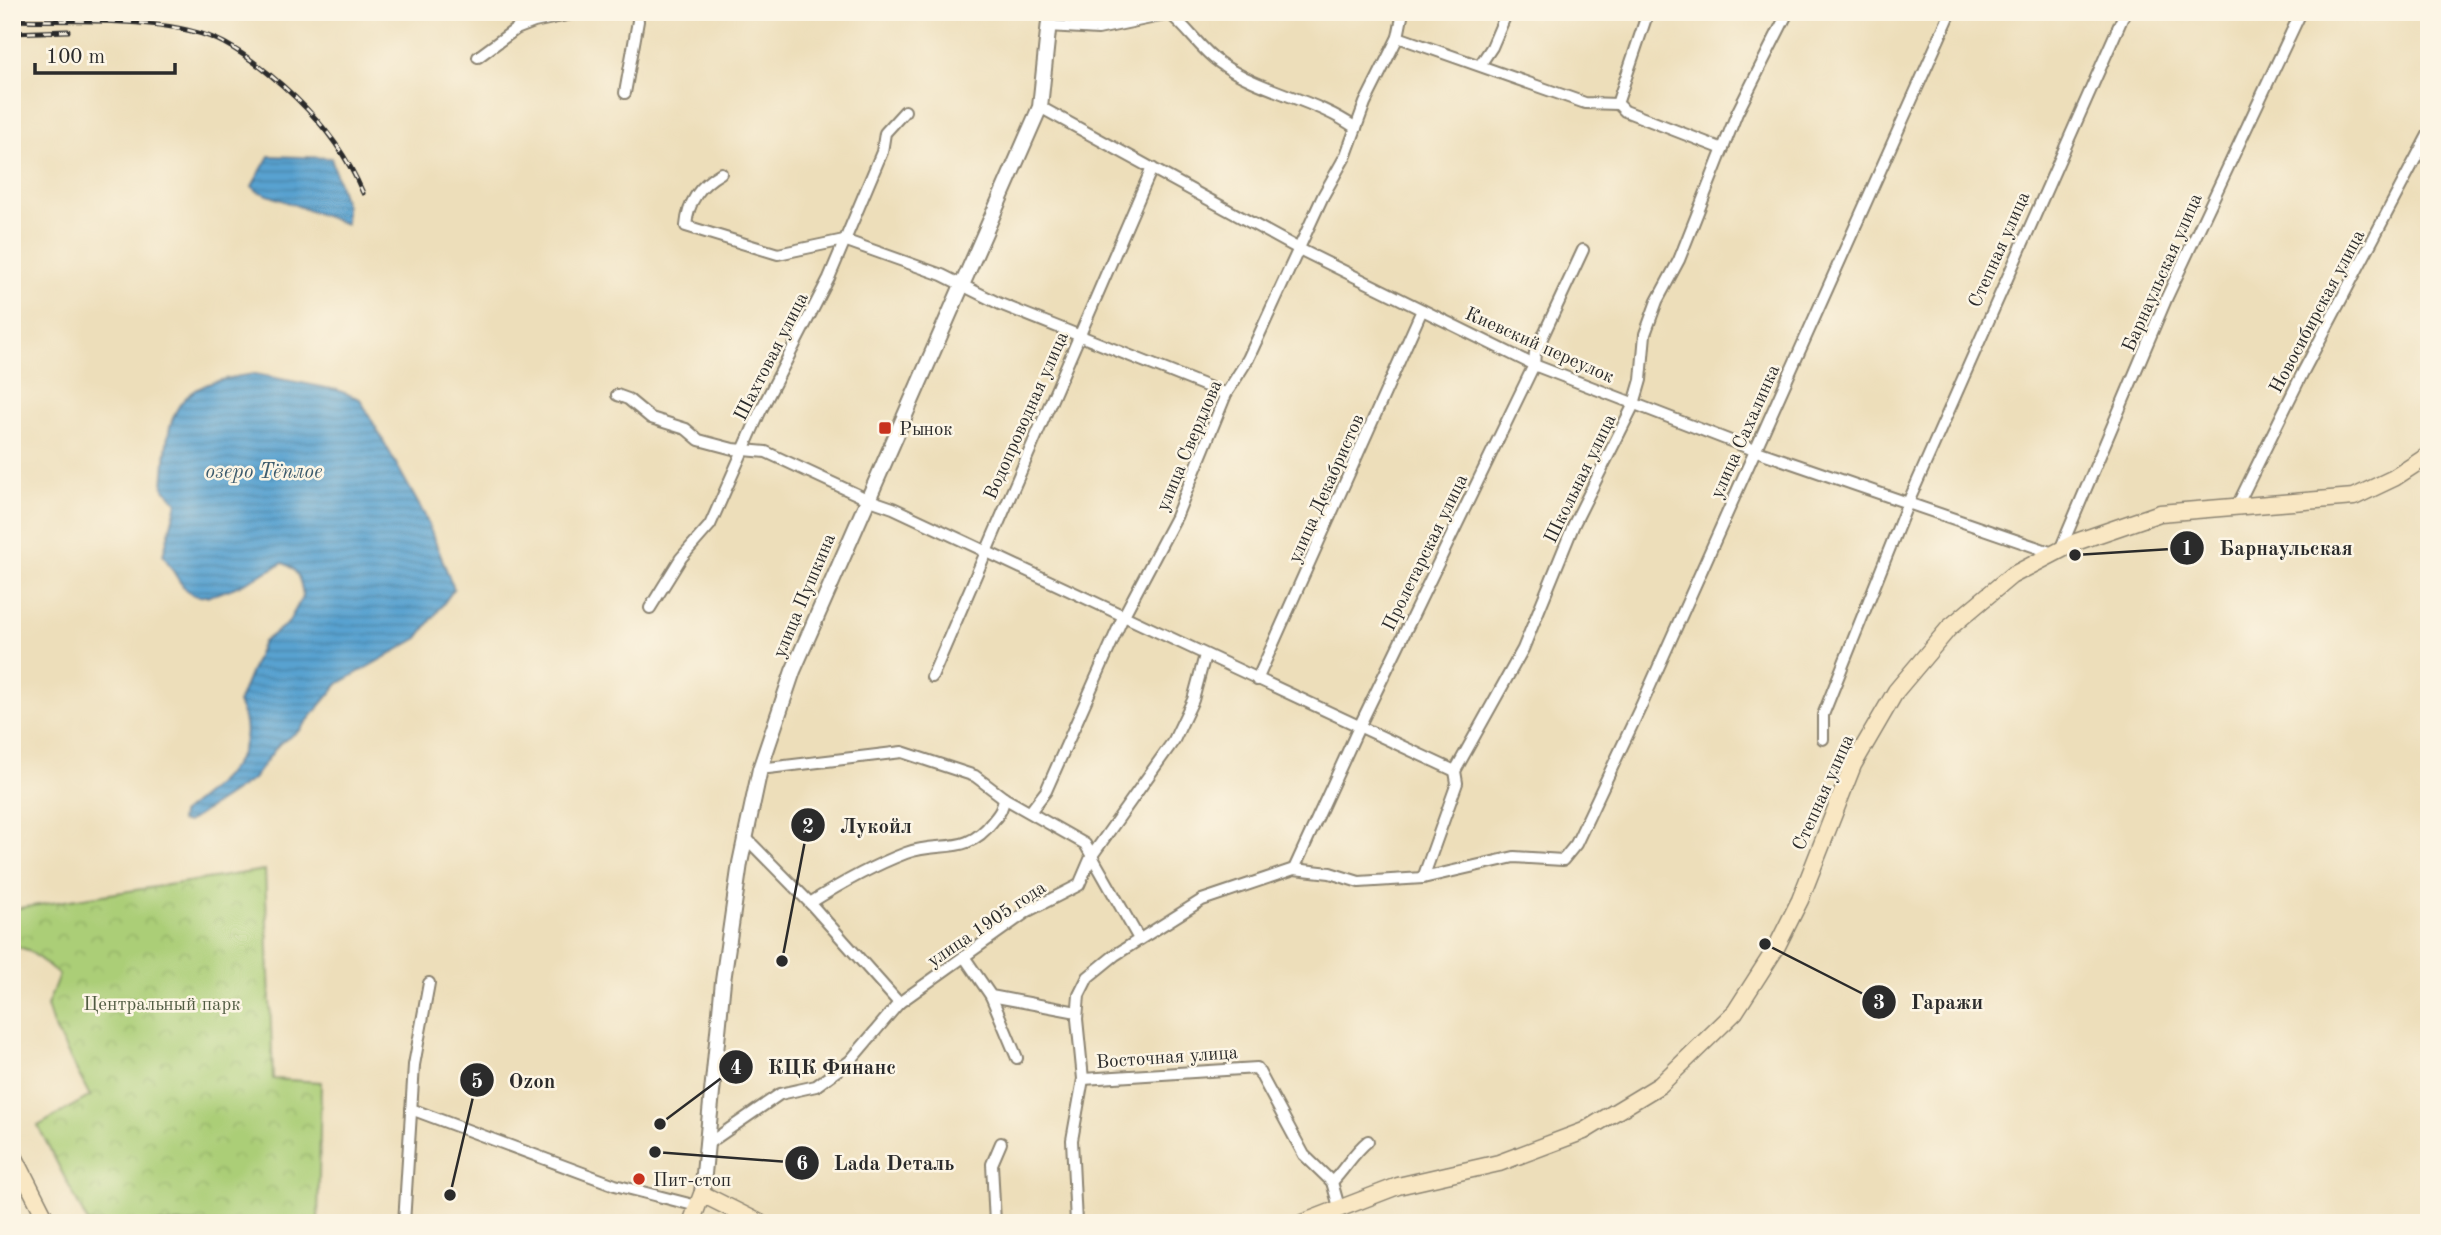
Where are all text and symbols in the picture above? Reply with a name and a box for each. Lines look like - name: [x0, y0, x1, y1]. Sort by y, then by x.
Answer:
- scale bar: [35, 32, 175, 76]
- text: 100 m: [46, 47, 105, 68]
- street label: Степная улица: [1966, 189, 2035, 311]
- street label: Барнаульская улица: [2120, 191, 2207, 355]
- street label: Новосибирская улица: [2267, 227, 2370, 397]
- street label: Шахтовая улица: [732, 290, 813, 424]
- street label: Киевский переулок: [1462, 305, 1617, 388]
- street label: Водопроводная улица: [982, 329, 1073, 503]
- street label: улица Сахалинка: [1708, 362, 1785, 502]
- street label: улица Свердлова: [1154, 377, 1227, 514]
- street label: Школьная улица: [1542, 411, 1621, 547]
- street label: улица Декабристов: [1286, 412, 1369, 566]
- marker: Рынок: [877, 420, 893, 436]
- place label: Рынок: [899, 421, 953, 440]
- water label: озеро Тёплое: [205, 462, 323, 483]
- street label: Пролетарская улица: [1380, 471, 1473, 634]
- callout: Барнаульская: [2170, 527, 2366, 569]
- street label: улица Пушкина: [771, 530, 840, 661]
- text: 1: [2181, 539, 2193, 560]
- text: Барнаульская: [2219, 539, 2353, 560]
- street label: Степная улица: [1790, 732, 1859, 854]
- callout: Лукойл: [791, 804, 926, 846]
- text: 2: [802, 817, 814, 838]
- text: Лукойл: [840, 817, 912, 838]
- street label: улица 1905 года: [925, 878, 1051, 972]
- callout: Гаражи: [1861, 981, 1997, 1023]
- text: 3: [1873, 993, 1885, 1014]
- text: Гаражи: [1911, 993, 1983, 1014]
- park label: Центральный парк: [83, 996, 241, 1015]
- street label: Восточная улица: [1096, 1044, 1239, 1073]
- callout: КЦК Финанс: [718, 1046, 910, 1088]
- text: 4: [730, 1058, 742, 1079]
- text: КЦК Финанс: [768, 1058, 896, 1079]
- callout: Ozon: [460, 1059, 570, 1101]
- text: 5: [471, 1072, 483, 1093]
- text: Ozon: [509, 1072, 555, 1093]
- callout: Lada Dеталь: [785, 1142, 969, 1184]
- text: 6: [796, 1154, 808, 1175]
- text: Lada Dеталь: [833, 1154, 955, 1175]
- marker: Пит-стоп: [631, 1171, 647, 1187]
- place label: Пит-стоп: [653, 1172, 731, 1191]

